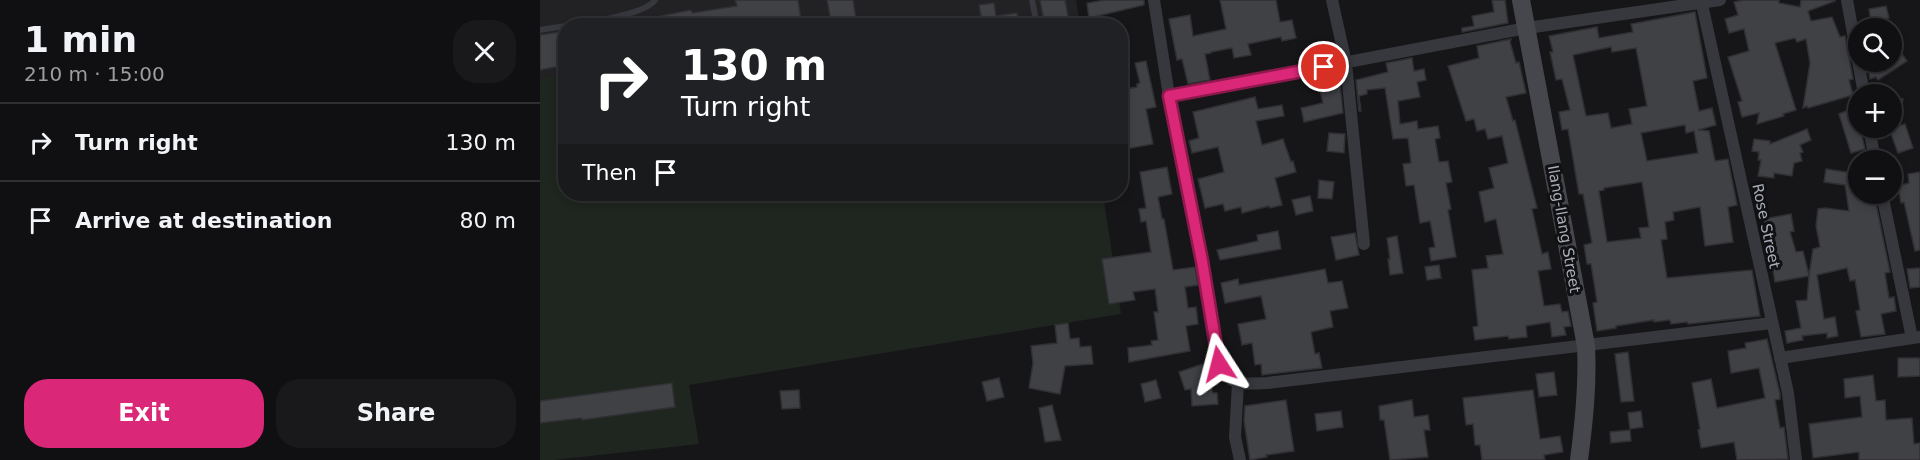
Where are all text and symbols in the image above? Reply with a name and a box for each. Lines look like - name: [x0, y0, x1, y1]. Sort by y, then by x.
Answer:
- map controls: [1848, 18, 1902, 204]
- button: search: [1848, 18, 1902, 72]
- text: 1 min: [24, 19, 137, 60]
- button: close: [453, 20, 516, 83]
- text: 130 m: [681, 41, 827, 90]
- pin: [1298, 41, 1349, 92]
- icon: right: [582, 42, 660, 120]
- icon: arrive: [1307, 50, 1340, 83]
- text: 210 m · 15:00: [24, 62, 165, 86]
- button: +: [1848, 84, 1902, 138]
- text: Turn right: [681, 91, 810, 122]
- icon: right: [24, 126, 57, 159]
- text: Turn right: [75, 130, 198, 155]
- text: 130 m: [446, 130, 516, 155]
- button: −: [1848, 150, 1902, 204]
- icon: arrive: [649, 156, 682, 189]
- text: Then: [582, 160, 637, 185]
- street label: Ilang-Ilang Street: [1544, 164, 1584, 294]
- street label: Rose Street: [1748, 182, 1784, 270]
- icon: arrive: [24, 204, 57, 237]
- text: Arrive at destination: [75, 208, 332, 233]
- text: 80 m: [460, 208, 516, 233]
- position arrow: [1187, 332, 1251, 396]
- button: Exit: [24, 379, 264, 448]
- button: Share: [276, 379, 516, 448]

